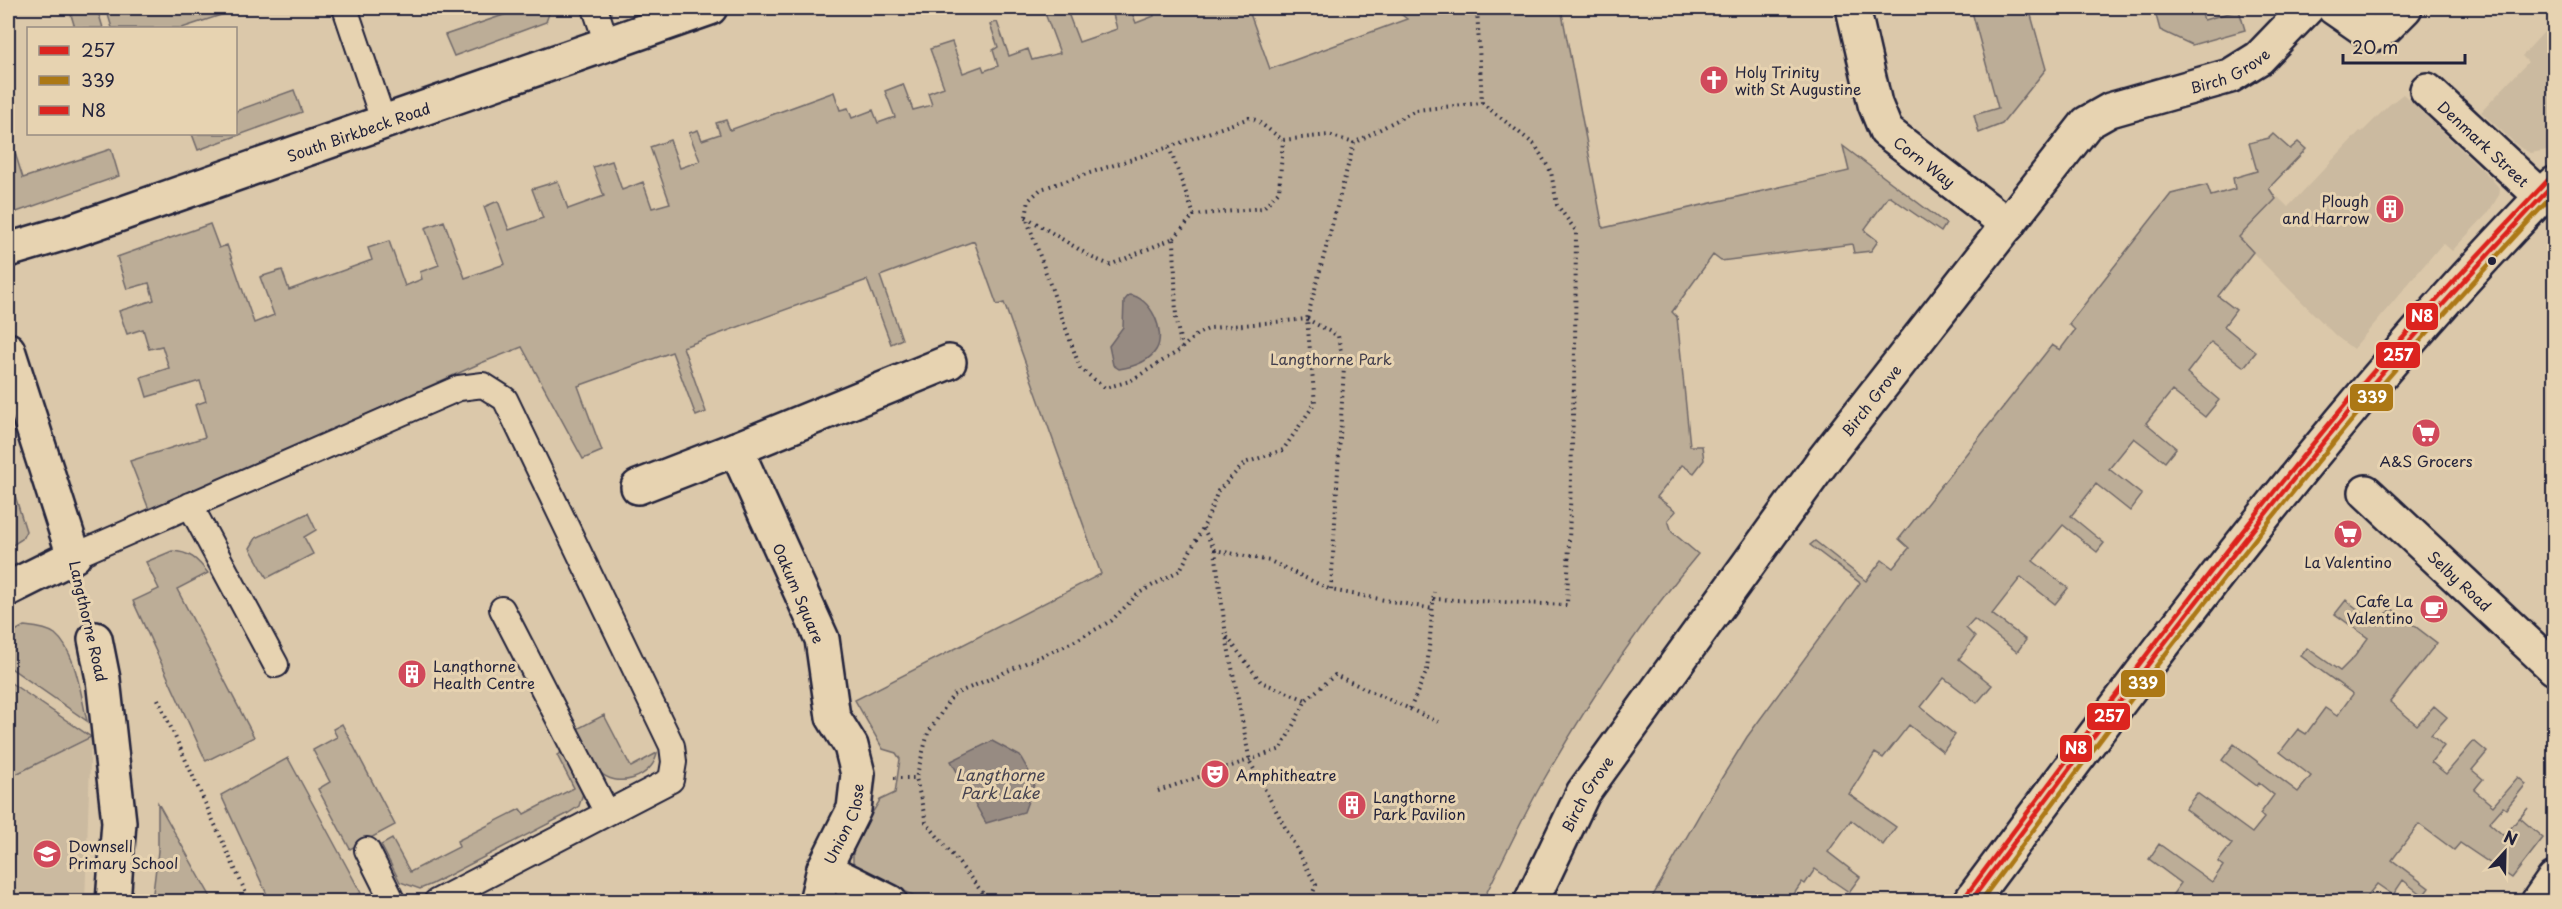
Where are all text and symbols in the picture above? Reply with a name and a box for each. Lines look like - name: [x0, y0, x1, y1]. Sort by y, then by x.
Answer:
- legend: [27, 27, 237, 135]
- scale bar: [2343, 27, 2464, 65]
- text: 20 m: [2352, 33, 2398, 60]
- text: 257: [81, 36, 115, 63]
- street label: Birch Grove: [2187, 42, 2275, 98]
- place label: Holy Trinity with St Augustine: [1735, 60, 1862, 100]
- church icon: Holy Trinity with St Augustine: [1698, 64, 1730, 96]
- text: 339: [81, 66, 115, 93]
- street label: South Birkbeck Road: [283, 95, 433, 167]
- street label: Denmark Street: [2433, 95, 2535, 192]
- text: N8: [81, 96, 106, 123]
- street label: Corn Way: [1889, 130, 1961, 192]
- place label: Plough and Harrow: [2282, 189, 2369, 229]
- building icon: Plough and Harrow: [2374, 193, 2406, 225]
- unlabelled marker: [2486, 255, 2498, 267]
- line badge: N8: [2405, 302, 2439, 331]
- text: N8: [2411, 303, 2433, 327]
- line badge: 257: [2375, 341, 2421, 369]
- text: 257: [2383, 342, 2414, 366]
- park label: Langthorne Park: [1270, 347, 1392, 370]
- street label: Birch Grove: [1835, 359, 1906, 441]
- line badge: 339: [2349, 383, 2394, 412]
- text: 339: [2357, 384, 2387, 408]
- supermarket icon: A&S Grocers: [2410, 417, 2442, 449]
- place label: A&S Grocers: [2379, 449, 2473, 472]
- supermarket icon: La Valentino: [2332, 518, 2364, 550]
- street label: Oakum Square: [767, 539, 831, 647]
- street label: Selby Road: [2423, 544, 2497, 616]
- place label: La Valentino: [2304, 550, 2392, 573]
- street label: Langthorne Road: [64, 558, 114, 684]
- place label: Cafe La Valentino: [2346, 589, 2414, 629]
- cafe icon: Cafe La Valentino: [2418, 593, 2450, 625]
- place label: Langthorne Health Centre: [433, 654, 535, 694]
- building icon: Langthorne Health Centre: [396, 658, 428, 690]
- line badge: 339: [2120, 669, 2166, 698]
- text: 339: [2128, 670, 2158, 694]
- line badge: 257: [2086, 702, 2131, 731]
- text: 257: [2094, 703, 2125, 727]
- line badge: N8: [2059, 734, 2093, 763]
- text: N8: [2065, 735, 2087, 759]
- street label: Birch Grove: [1555, 750, 1618, 836]
- theatre icon: Amphitheatre: [1199, 758, 1231, 790]
- water label: Langthorne Park Lake: [956, 762, 1045, 804]
- place label: Amphitheatre: [1236, 763, 1336, 786]
- street label: Union Close: [817, 782, 868, 868]
- place label: Langthorne Park Pavilion: [1373, 785, 1465, 825]
- building icon: Langthorne Park Pavilion: [1336, 789, 1368, 821]
- north arrow: [2475, 822, 2535, 882]
- text: N: [2501, 824, 2521, 851]
- place label: Downsell Primary School: [68, 834, 178, 874]
- school or university icon: Downsell Primary School: [31, 838, 63, 870]

